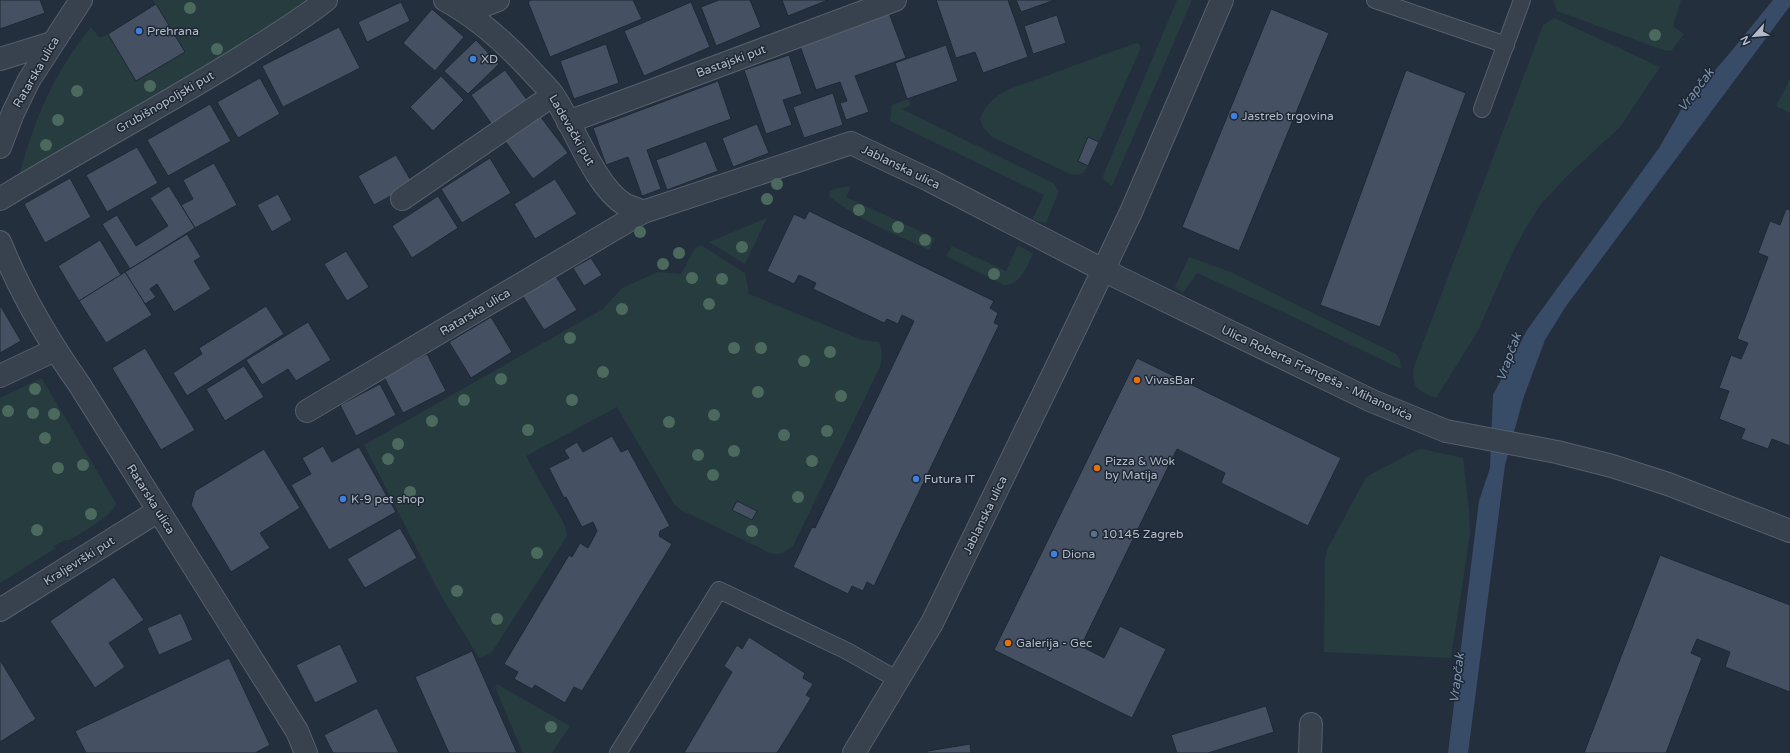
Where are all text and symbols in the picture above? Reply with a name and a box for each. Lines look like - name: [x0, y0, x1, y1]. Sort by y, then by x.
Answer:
- north arrow: [1734, 16, 1774, 56]
- place label: Prehrana: [147, 24, 199, 38]
- marker: Prehrana: [134, 26, 144, 36]
- text: N: [1738, 33, 1753, 47]
- street label: Ratarska ulica: [10, 34, 62, 110]
- street label: Bastajski put: [694, 42, 768, 80]
- place label: XD: [481, 52, 498, 66]
- marker: XD: [468, 54, 478, 64]
- water label: Vrapčak: [1674, 64, 1718, 115]
- street label: Grubišnopoljski put: [114, 68, 217, 136]
- street label: Ladevački put: [546, 92, 598, 168]
- place label: Jastreb trgovina: [1242, 109, 1334, 123]
- marker: Jastreb trgovina: [1229, 111, 1239, 121]
- street label: Jablanska ulica: [860, 142, 942, 192]
- street label: Ratarska ulica: [437, 286, 513, 338]
- street label: Ulica Roberta Frangeša - Mihanovića: [1219, 322, 1415, 424]
- water label: Vrapčak: [1493, 330, 1525, 383]
- place label: VivasBar: [1145, 373, 1195, 387]
- marker: VivasBar: [1132, 375, 1142, 385]
- place label: Pizza & Wok by Matija: [1105, 454, 1176, 482]
- street label: Ratarska ulica: [124, 462, 178, 536]
- marker: Pizza & Wok by Matija: [1092, 463, 1102, 473]
- place label: Futura IT: [924, 472, 976, 486]
- marker: Futura IT: [911, 474, 921, 484]
- street label: Jablanska ulica: [960, 474, 1010, 556]
- place label: K-9 pet shop: [351, 492, 425, 506]
- marker: K-9 pet shop: [338, 494, 348, 504]
- place label: 10145 Zagreb: [1102, 527, 1184, 541]
- marker: 10145 Zagreb: [1089, 529, 1099, 539]
- street label: Kraljevrški put: [41, 533, 117, 588]
- place label: Diona: [1062, 547, 1095, 561]
- marker: Diona: [1049, 549, 1059, 559]
- place label: Galerija - Gec: [1016, 636, 1092, 650]
- marker: Galerija - Gec: [1003, 638, 1013, 648]
- water label: Vrapčak: [1446, 651, 1468, 704]

